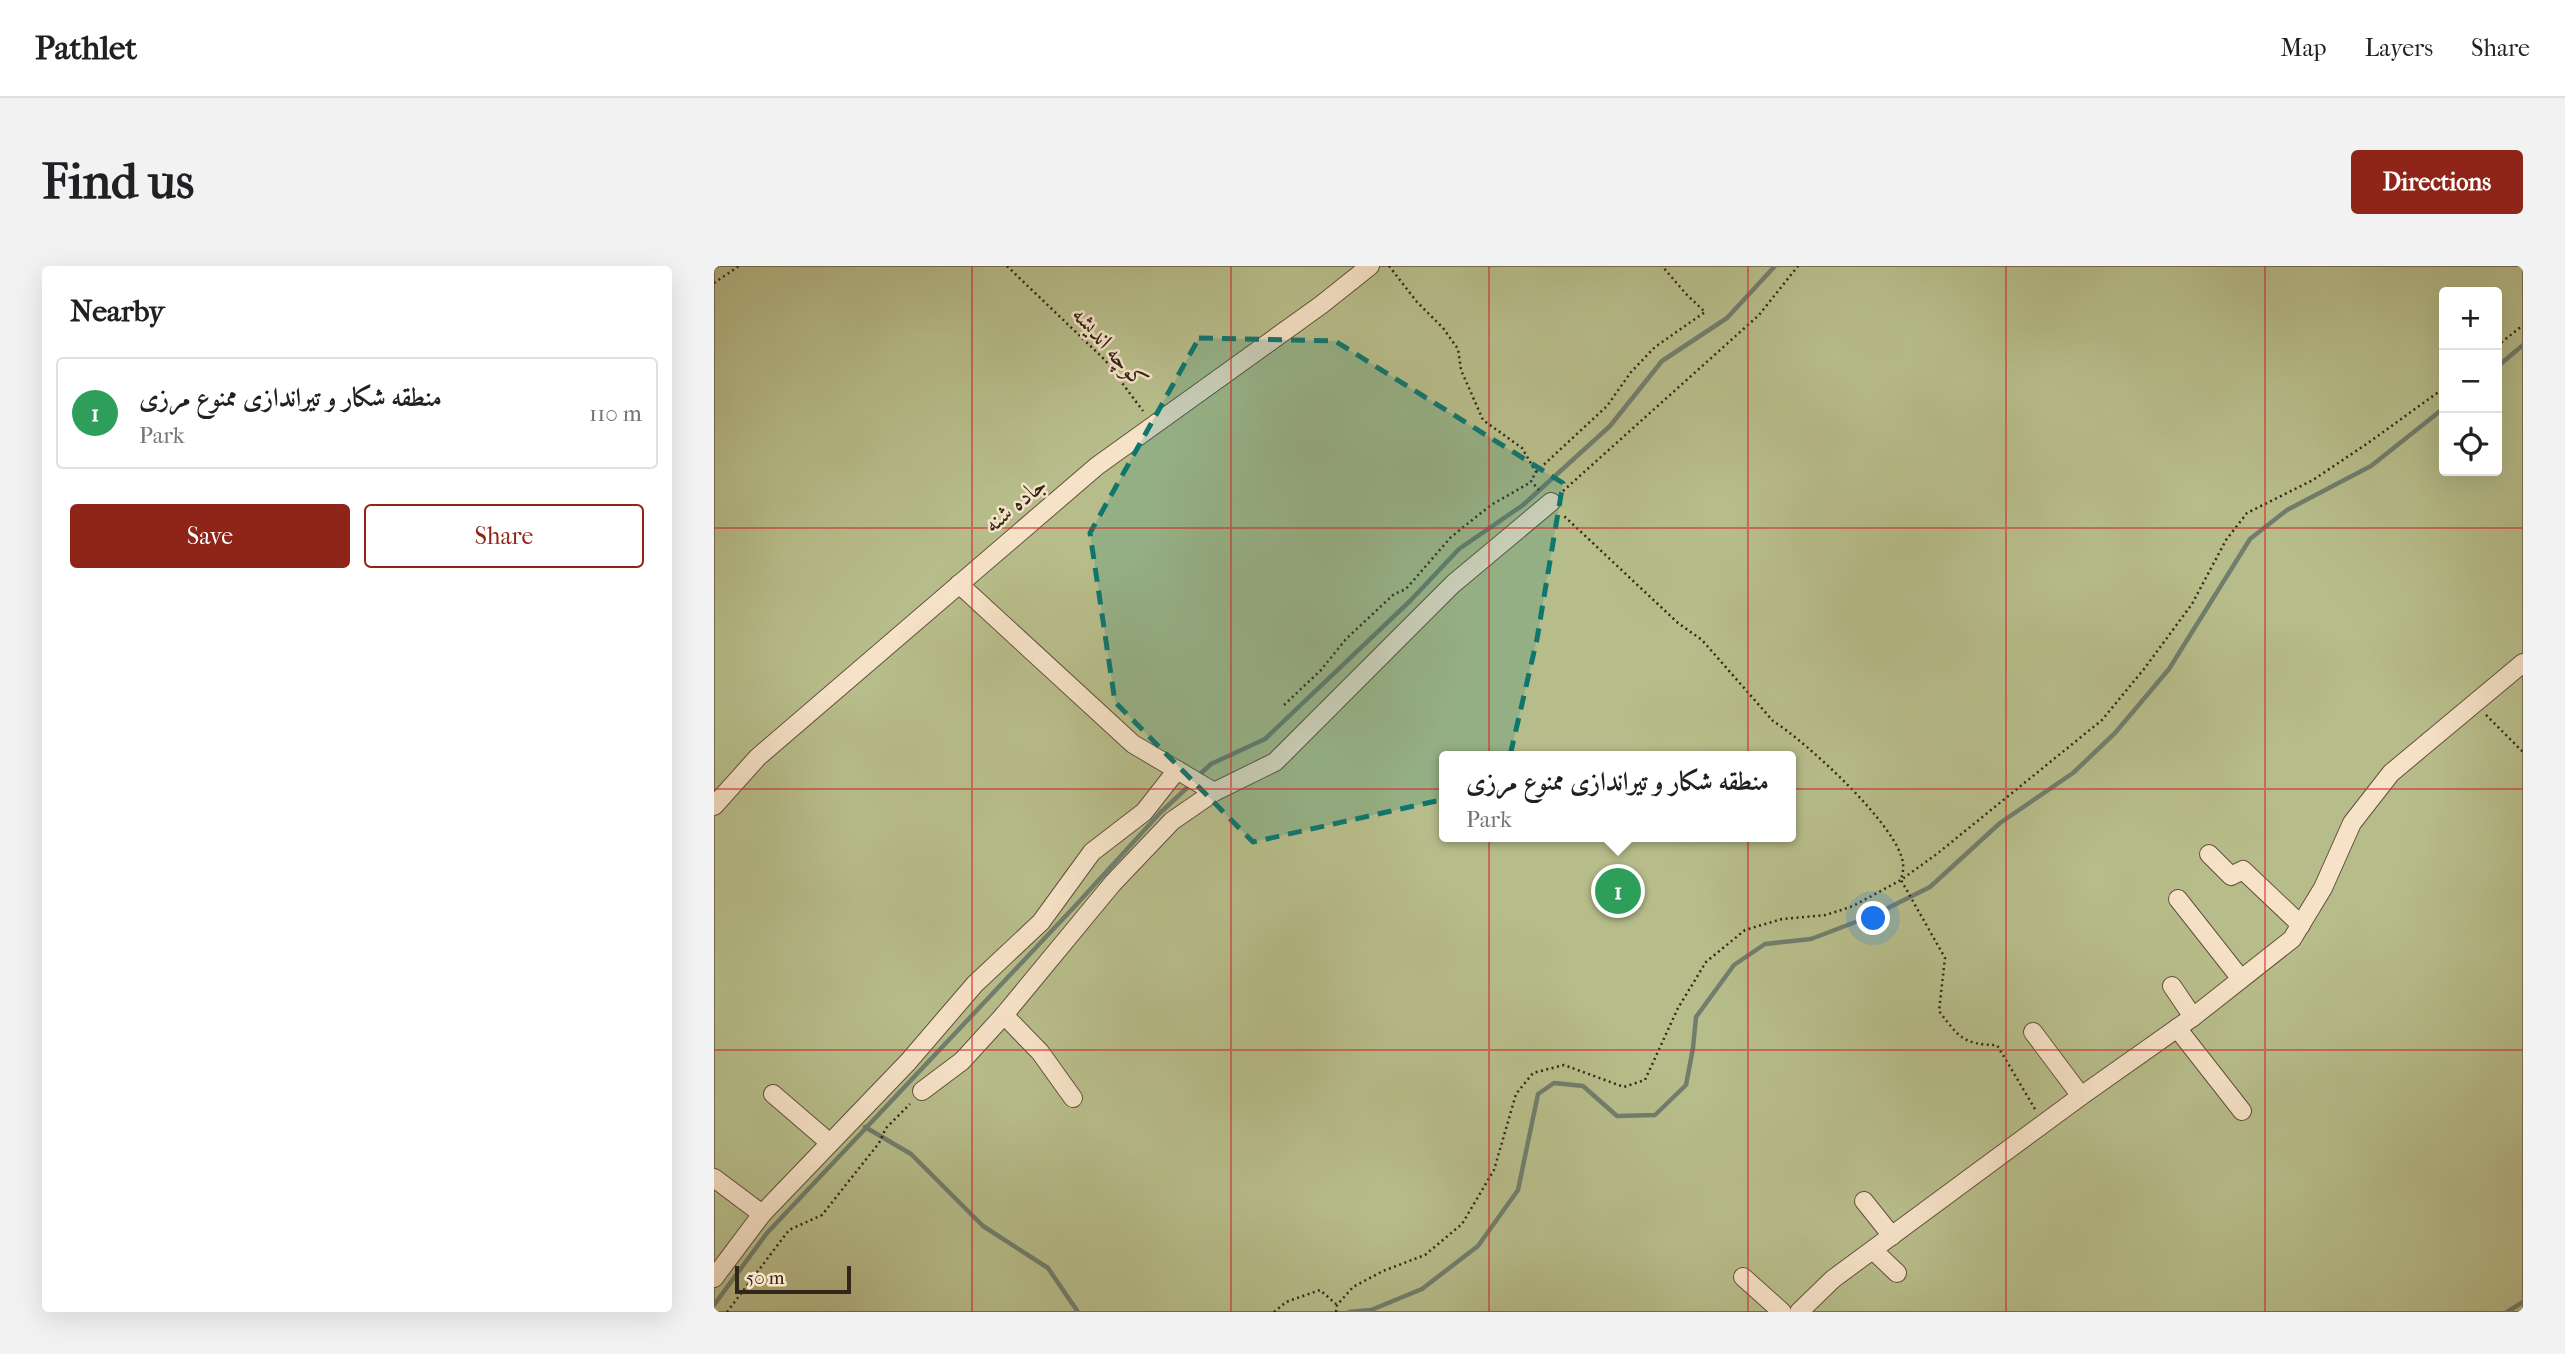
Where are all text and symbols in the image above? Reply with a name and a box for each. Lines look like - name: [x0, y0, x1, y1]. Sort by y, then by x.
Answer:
- text: Pathlet: [35, 29, 137, 68]
- text: Map: [2281, 34, 2327, 62]
- text: Layers: [2365, 34, 2433, 62]
- text: Share: [2471, 34, 2530, 62]
- button: Directions: [2351, 150, 2523, 214]
- text: Find us: [42, 153, 194, 211]
- map controls: [2439, 287, 2502, 476]
- button: +: [2439, 287, 2502, 350]
- text: Nearby: [70, 294, 165, 329]
- street label: کوچه اندیشه: [1064, 301, 1154, 395]
- button: −: [2439, 350, 2502, 413]
- text: منطقه شکار و تیراندازی ممنوع مرزی: [139, 382, 442, 413]
- text: 1: [91, 400, 99, 427]
- text: 110 m: [589, 400, 642, 427]
- button: locate: [2439, 413, 2502, 476]
- text: Park: [139, 422, 185, 449]
- street label: جاده شنه: [978, 470, 1052, 538]
- button: Save: [70, 504, 350, 568]
- button: Share: [364, 504, 644, 568]
- popup: [1439, 751, 1796, 842]
- text: منطقه شکار و تیراندازی ممنوع مرزی: [1466, 766, 1769, 797]
- text: Park: [1466, 806, 1512, 833]
- pin: 1: [1595, 865, 1641, 917]
- your location: [1856, 901, 1890, 935]
- scale bar: [735, 1263, 850, 1295]
- text: 50 m: [746, 1267, 785, 1289]

